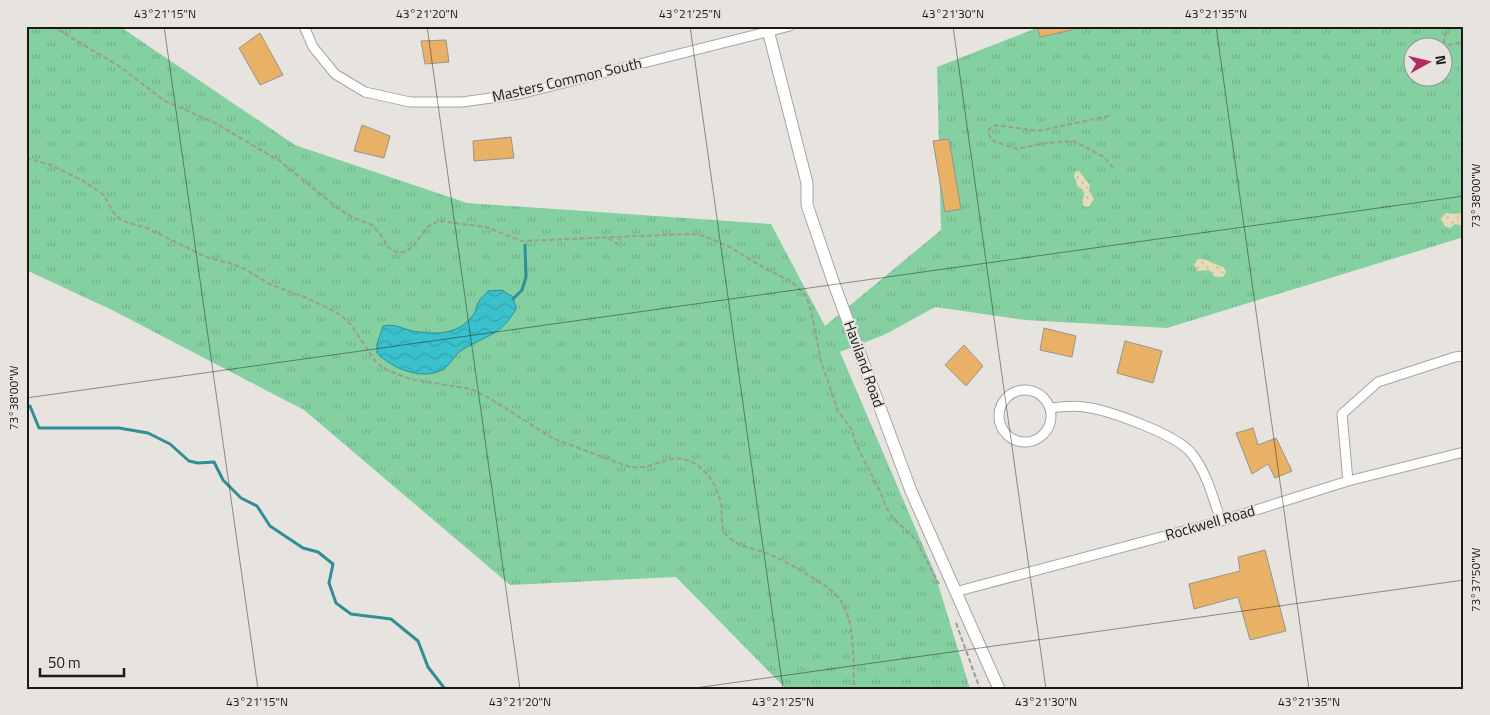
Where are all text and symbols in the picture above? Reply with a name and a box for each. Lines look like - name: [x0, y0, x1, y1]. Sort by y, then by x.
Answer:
- text: 43°21'15"N: [134, 4, 196, 23]
- text: 43°21'20"N: [396, 4, 458, 23]
- text: 43°21'25"N: [659, 4, 721, 23]
- text: 43°21'30"N: [922, 4, 984, 23]
- text: 43°21'35"N: [1185, 4, 1247, 23]
- north arrow: [1402, 38, 1452, 88]
- street label: Masters Common South: [490, 51, 644, 108]
- text: N: [1430, 54, 1452, 66]
- text: 73°38'00"W: [1466, 163, 1485, 228]
- street label: Haviland Road: [838, 317, 891, 410]
- text: 73°38'00"W: [4, 365, 23, 430]
- street label: Rockwell Road: [1162, 499, 1257, 546]
- text: 73°37'50"W: [1466, 547, 1485, 612]
- scale bar: [40, 645, 124, 677]
- text: 50 m: [48, 651, 81, 674]
- text: 43°21'15"N: [226, 692, 288, 711]
- text: 43°21'20"N: [489, 692, 551, 711]
- text: 43°21'25"N: [752, 692, 814, 711]
- text: 43°21'30"N: [1015, 692, 1077, 711]
- text: 43°21'35"N: [1278, 692, 1340, 711]

